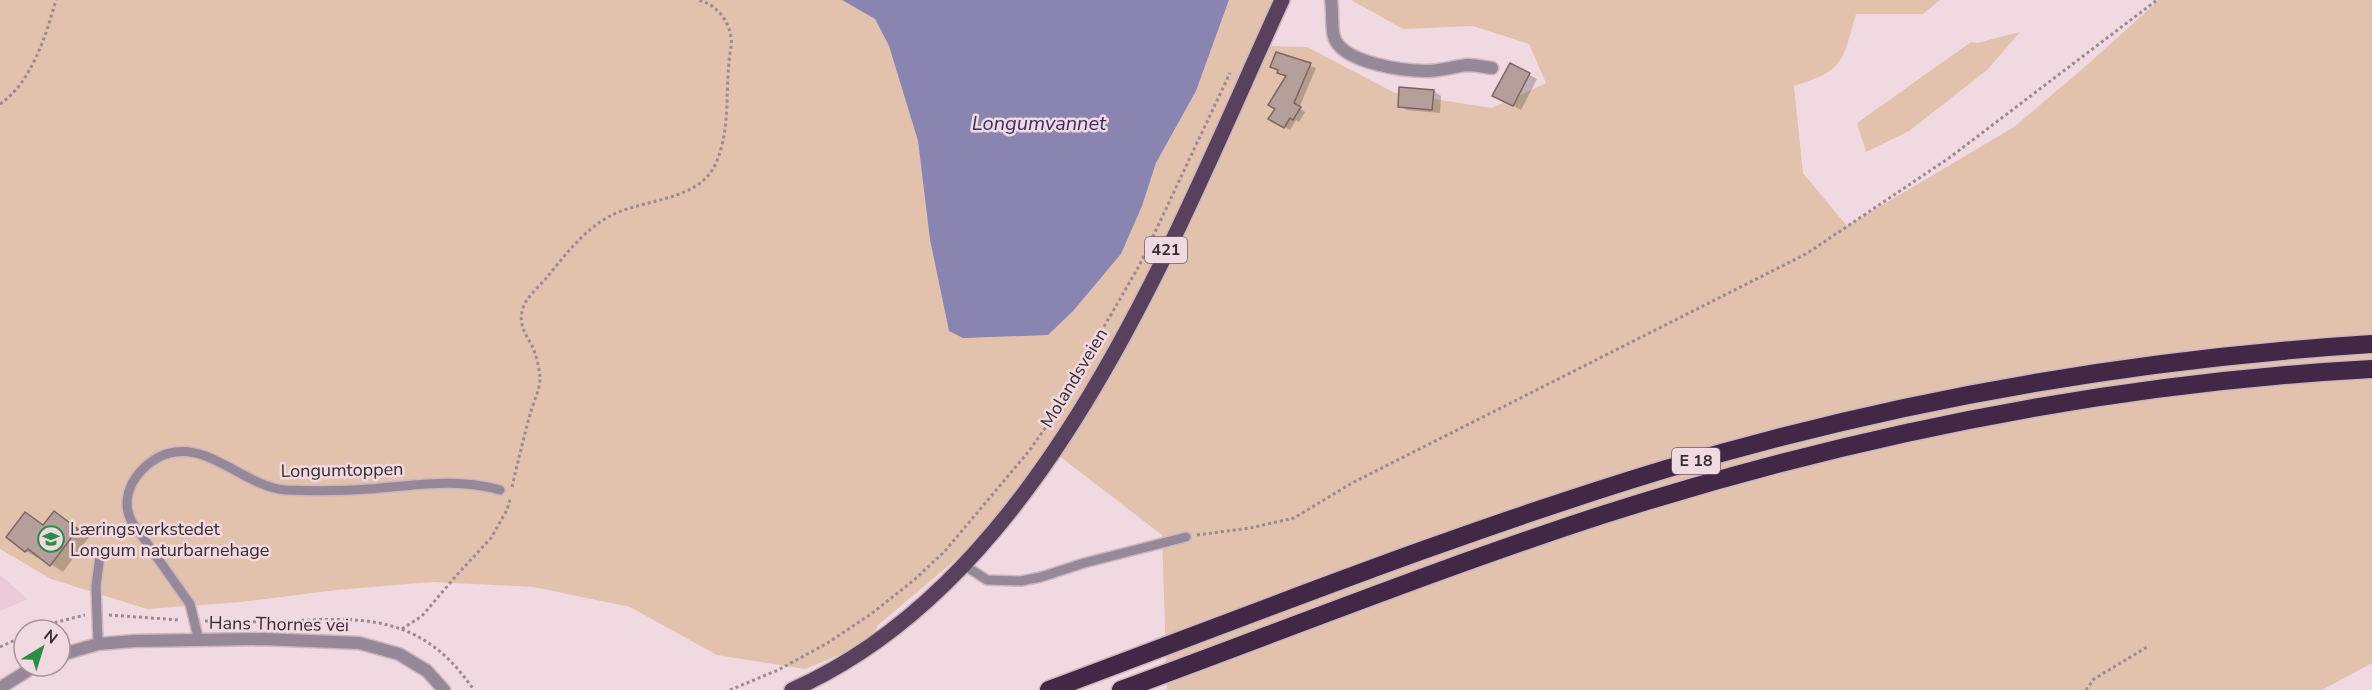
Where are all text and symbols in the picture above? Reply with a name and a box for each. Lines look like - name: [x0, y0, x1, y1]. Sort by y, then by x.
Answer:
- water label: Longumvannet: [972, 110, 1107, 137]
- road number: 421: [1145, 237, 1187, 263]
- street label: Molandsveien: [1035, 324, 1113, 432]
- road number: E 18: [1672, 448, 1720, 474]
- street label: Longumtoppen: [280, 457, 404, 483]
- place label: Læringsverkstedet Longum naturbarnehage: [70, 517, 269, 562]
- school or university icon: Læringsverkstedet Longum naturbarnehage: [36, 524, 66, 554]
- street label: Hans Thornes vei: [209, 611, 349, 637]
- north arrow: [12, 618, 72, 678]
- text: N: [39, 625, 62, 649]

